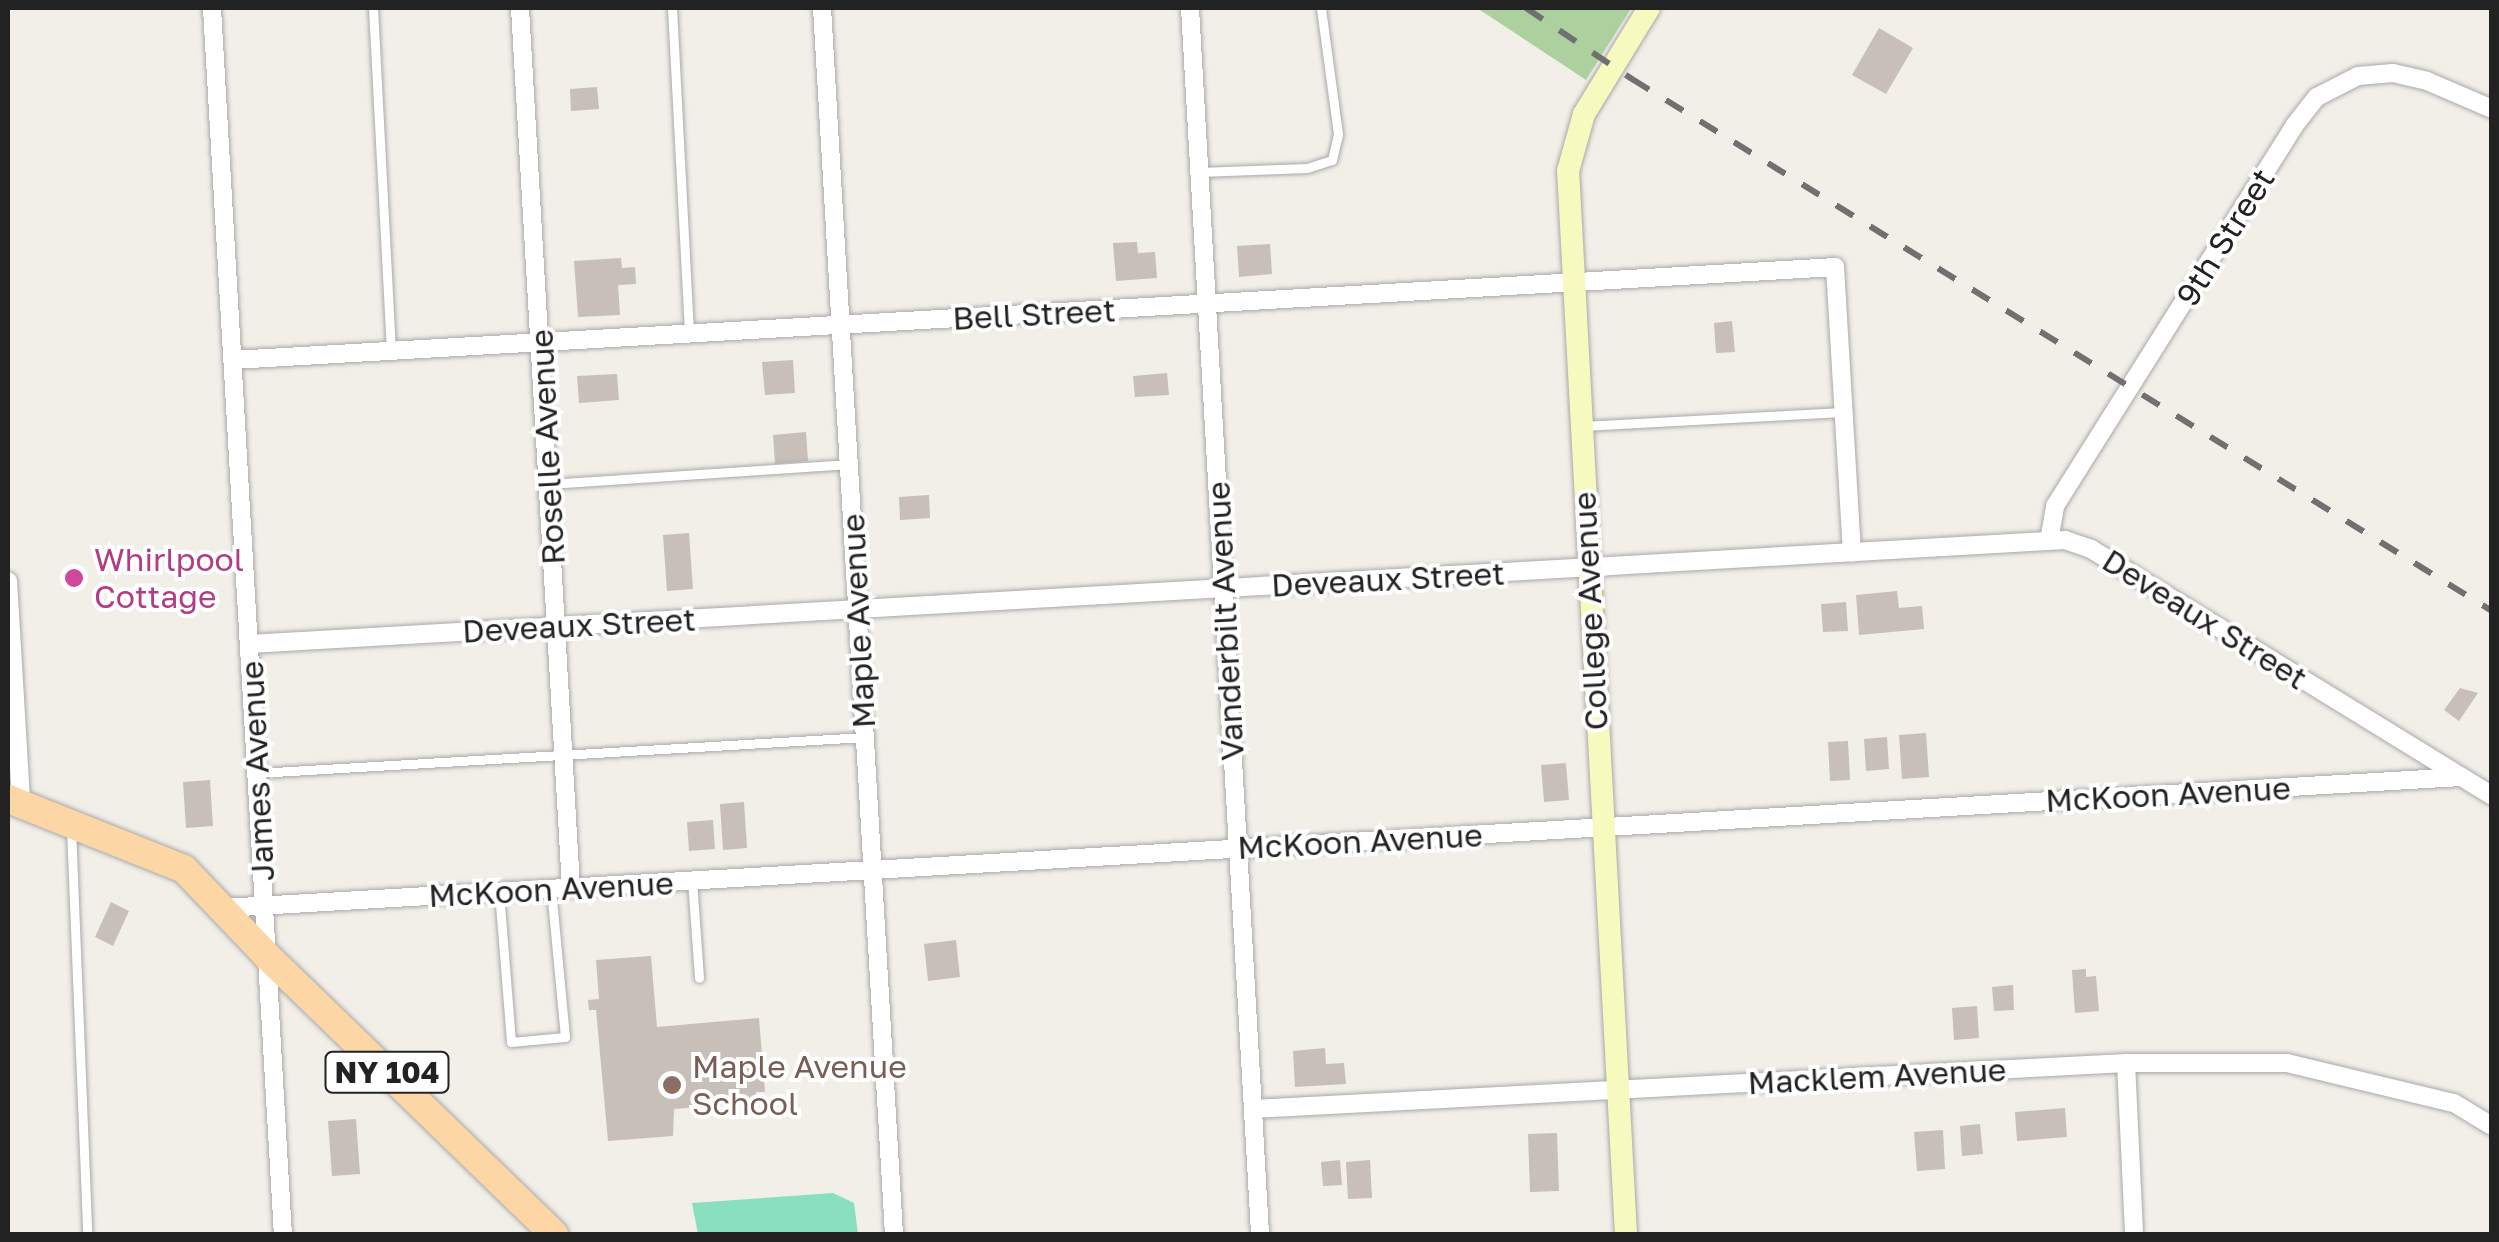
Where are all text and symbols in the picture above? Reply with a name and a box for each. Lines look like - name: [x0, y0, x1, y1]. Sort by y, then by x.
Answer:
- street label: 9th Street: [2168, 161, 2282, 313]
- street label: Bell Street: [952, 291, 1116, 337]
- street label: Roselle Avenue: [522, 328, 572, 566]
- street label: Vanderbilt Avenue: [1199, 480, 1251, 762]
- street label: College Avenue: [1565, 491, 1615, 731]
- street label: Maple Avenue: [833, 513, 883, 729]
- place label: Whirlpool Cottage: [94, 541, 244, 616]
- street label: Deveaux Street: [2096, 541, 2314, 697]
- street label: Deveaux Street: [1270, 554, 1506, 604]
- marker: Whirlpool Cottage: [63, 567, 85, 589]
- street label: Deveaux Street: [461, 600, 697, 650]
- street label: James Avenue: [232, 660, 282, 882]
- street label: McKoon Avenue: [2044, 768, 2292, 820]
- street label: McKoon Avenue: [1236, 815, 1484, 867]
- street label: McKoon Avenue: [427, 863, 675, 915]
- road number: NY 104: [324, 1047, 450, 1097]
- place label: Maple Avenue School: [692, 1048, 907, 1123]
- street label: Macklem Avenue: [1747, 1050, 2007, 1102]
- marker: Maple Avenue School: [661, 1074, 683, 1096]

